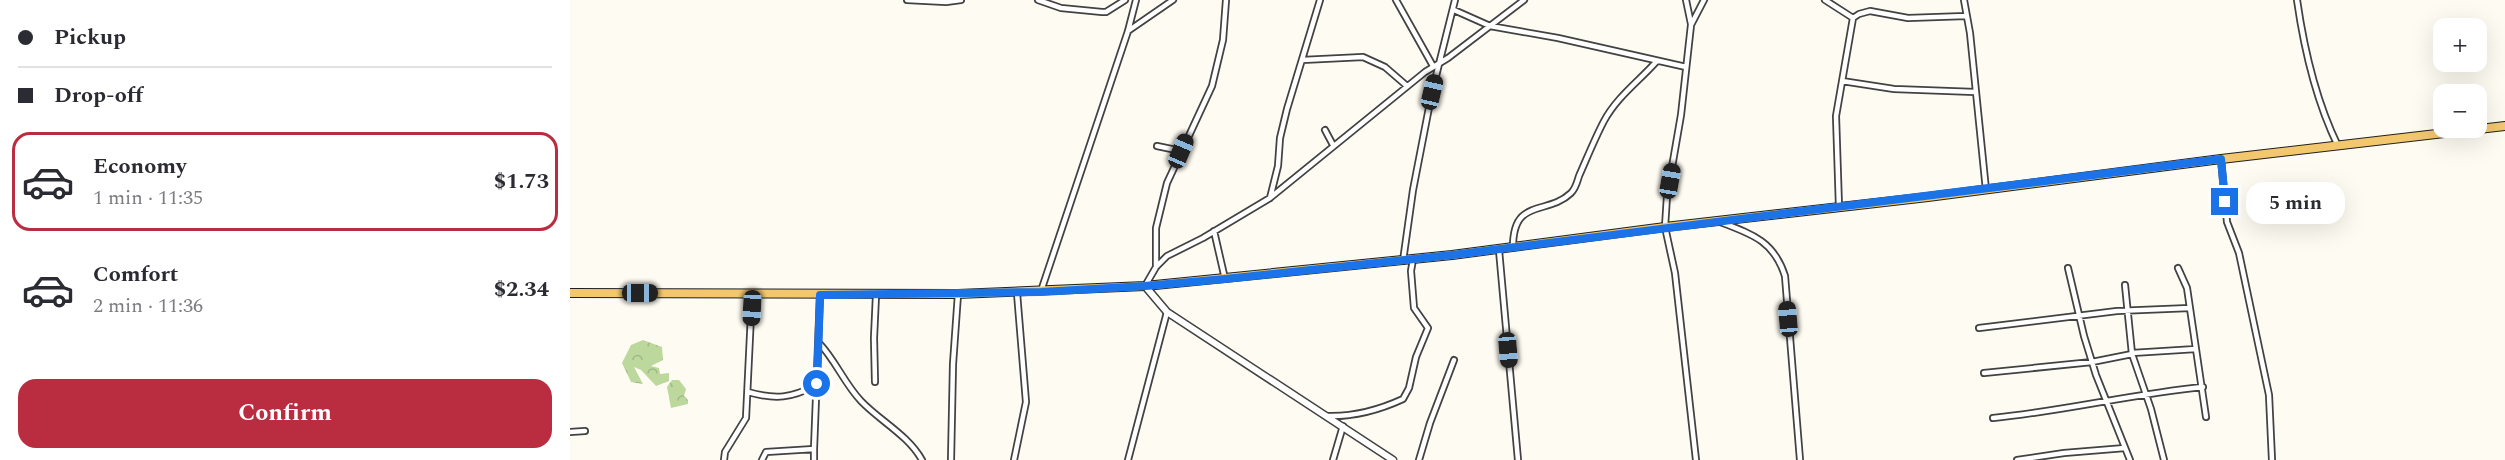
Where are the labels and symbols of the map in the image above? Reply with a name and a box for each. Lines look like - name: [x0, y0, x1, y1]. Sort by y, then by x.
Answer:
- car: [1419, 72, 1445, 112]
- car: [1166, 131, 1196, 171]
- car: [1658, 162, 1682, 200]
- callout: 5 min: [2246, 181, 2345, 223]
- route end: [2211, 188, 2238, 215]
- car: [622, 284, 658, 302]
- car: [742, 290, 762, 326]
- car: [1777, 300, 1799, 338]
- car: [1497, 331, 1519, 369]
- route start: [803, 370, 830, 397]

